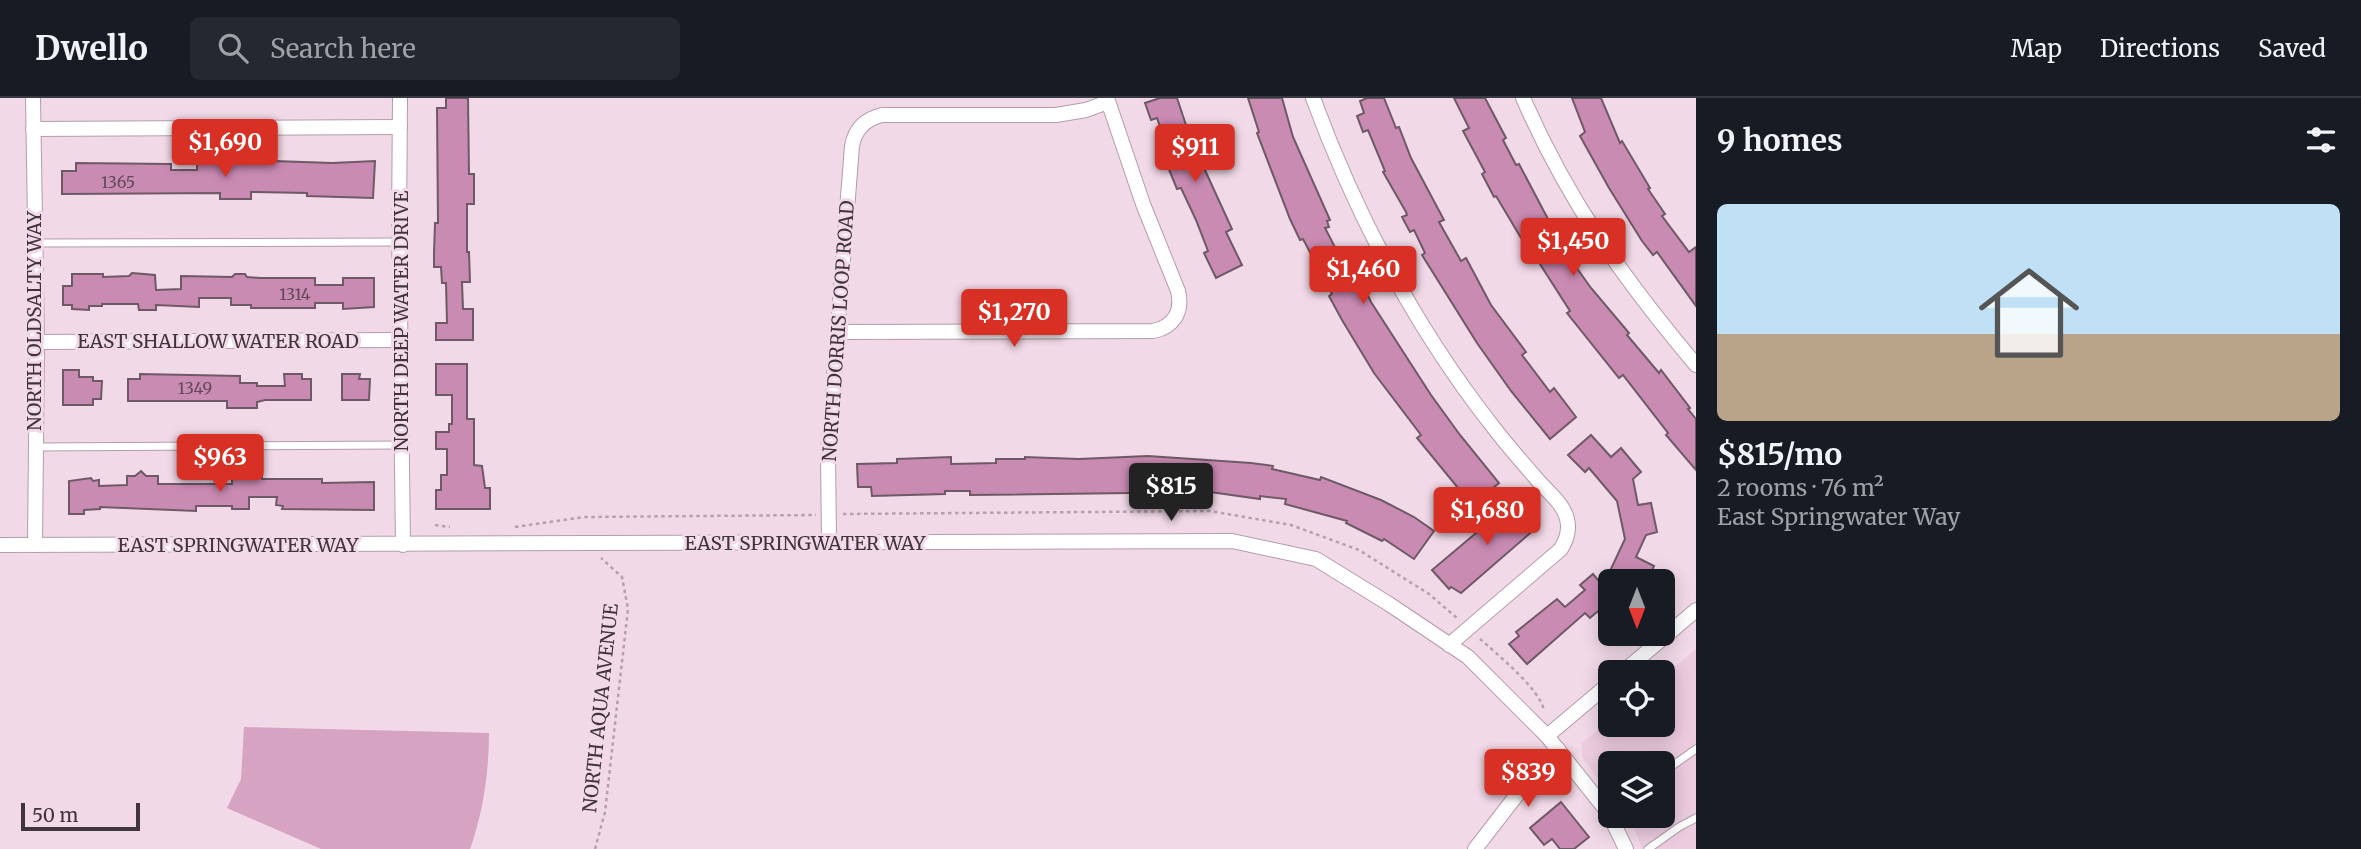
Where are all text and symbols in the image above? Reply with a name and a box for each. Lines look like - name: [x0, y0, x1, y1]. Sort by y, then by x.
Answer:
- search box: [190, 17, 680, 80]
- text: Dwello: [35, 28, 148, 69]
- icon: search: [214, 29, 252, 67]
- text: Search here: [270, 32, 416, 65]
- text: Map: [2011, 33, 2062, 64]
- text: Directions: [2100, 33, 2220, 64]
- text: Saved: [2258, 33, 2326, 64]
- pin: $1,690: [168, 120, 282, 179]
- text: 9 homes: [1717, 121, 1843, 159]
- icon: filters: [2302, 121, 2340, 159]
- pin: $911: [1154, 125, 1236, 184]
- text: $1,690: [188, 127, 262, 156]
- text: $911: [1171, 132, 1219, 161]
- house number: 1365: [101, 172, 135, 192]
- street label: NORTH DEEP WATER DRIVE: [389, 191, 413, 451]
- street label: NORTH DORRIS LOOP ROAD: [817, 200, 859, 462]
- street label: NORTH OLDSALTY WAY: [22, 210, 46, 431]
- pin: $1,450: [1516, 218, 1630, 278]
- text: $1,450: [1537, 226, 1609, 255]
- pin: $1,460: [1306, 246, 1420, 306]
- icon: home: [1966, 250, 2092, 376]
- text: $1,460: [1325, 254, 1401, 283]
- house number: 1314: [279, 284, 311, 304]
- pin: $1,270: [957, 289, 1071, 349]
- text: $1,270: [977, 297, 1051, 326]
- street label: EAST SHALLOW WATER ROAD: [77, 329, 359, 353]
- house number: 1349: [178, 378, 212, 398]
- pin: $963: [179, 434, 261, 494]
- text: $815/mo: [1717, 435, 1842, 473]
- text: $963: [193, 442, 247, 471]
- pin: $815: [1130, 464, 1212, 523]
- text: $815: [1145, 471, 1197, 500]
- text: 2 rooms · 76 m²: [1717, 473, 1884, 502]
- pin: $1,680: [1430, 488, 1544, 547]
- text: $1,680: [1450, 495, 1524, 524]
- text: East Springwater Way: [1717, 502, 1960, 531]
- street label: EAST SPRINGWATER WAY: [685, 531, 926, 555]
- street label: EAST SPRINGWATER WAY: [118, 533, 359, 557]
- north arrow: [1598, 569, 1675, 646]
- map controls: [1598, 569, 1675, 828]
- street label: NORTH AQUA AVENUE: [577, 602, 623, 814]
- button: locate: [1598, 660, 1675, 737]
- pin: $839: [1487, 750, 1569, 809]
- button: layers: [1598, 751, 1675, 828]
- text: $839: [1500, 757, 1556, 786]
- scale bar: [21, 800, 140, 832]
- text: 50 m: [32, 803, 78, 827]

